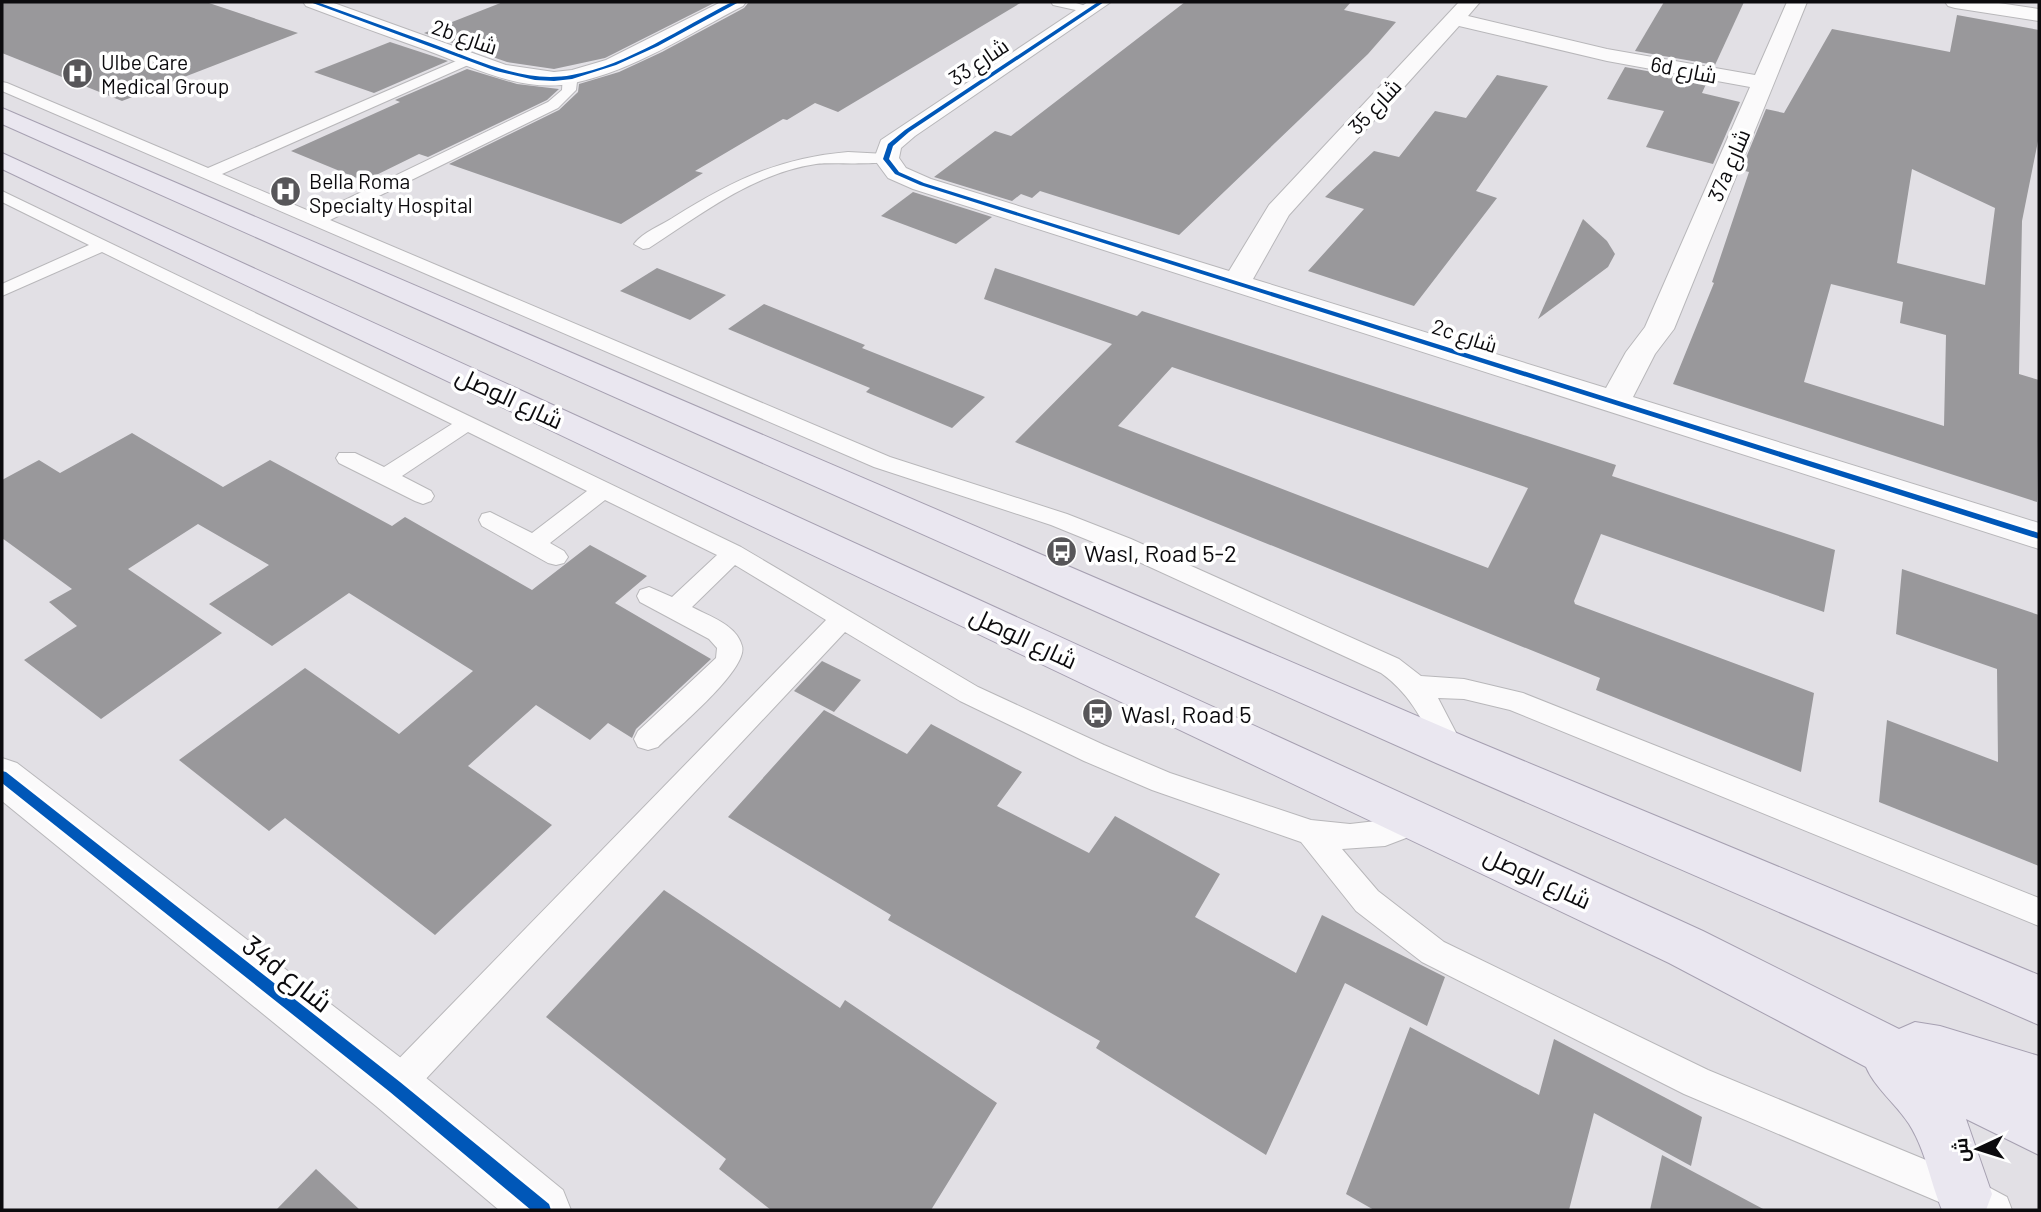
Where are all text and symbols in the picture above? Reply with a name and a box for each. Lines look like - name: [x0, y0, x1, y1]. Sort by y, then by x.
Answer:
- street label: 2b شارع: [428, 13, 501, 62]
- street label: شارع 33: [943, 32, 1014, 92]
- place label: Ulbe Care Medical Group: [101, 49, 229, 98]
- street label: 6d شارع: [1648, 50, 1719, 91]
- hospital icon: Ulbe Care Medical Group: [61, 56, 95, 90]
- street label: شارع 35: [1342, 73, 1408, 141]
- street label: 37a شارع: [1702, 125, 1757, 206]
- place label: Bella Roma Specialty Hospital: [309, 168, 473, 217]
- hospital icon: Bella Roma Specialty Hospital: [269, 175, 303, 209]
- street label: 2c شارع: [1428, 313, 1501, 360]
- street label: شارع الوصل: [451, 360, 568, 437]
- bus stop icon: Wasl, Road 5-2: [1044, 535, 1078, 569]
- place label: Wasl, Road 5-2: [1084, 538, 1237, 567]
- street label: شارع الوصل: [965, 600, 1082, 677]
- bus stop icon: Wasl, Road 5: [1081, 696, 1115, 730]
- place label: Wasl, Road 5: [1121, 699, 1252, 728]
- street label: شارع الوصل: [1479, 840, 1596, 917]
- street label: 34d شارع: [234, 927, 340, 1021]
- north arrow: [1943, 1114, 2013, 1184]
- text: ش: [1948, 1137, 1974, 1163]

